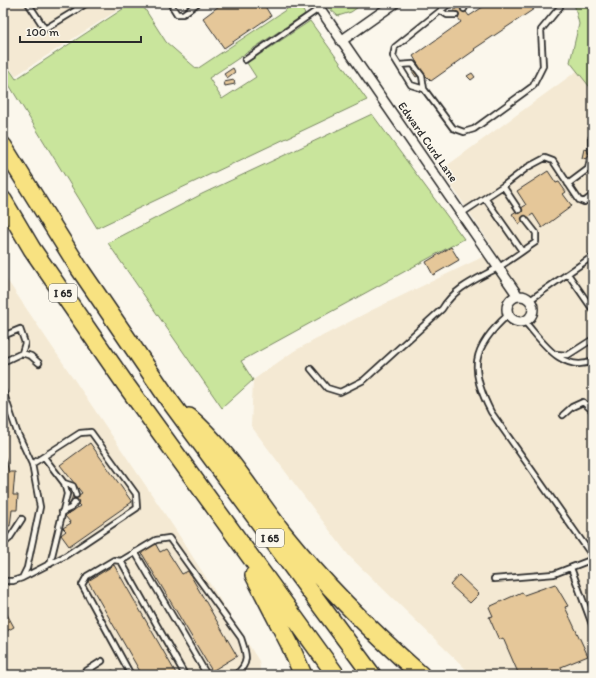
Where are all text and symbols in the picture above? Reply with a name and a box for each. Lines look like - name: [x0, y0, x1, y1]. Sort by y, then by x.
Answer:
- scale bar: [20, 18, 141, 44]
- text: 100 m: [26, 25, 59, 39]
- street label: Edward Curd Lane: [395, 99, 461, 185]
- road number: I 65: [49, 284, 77, 302]
- road number: I 65: [256, 529, 284, 547]

